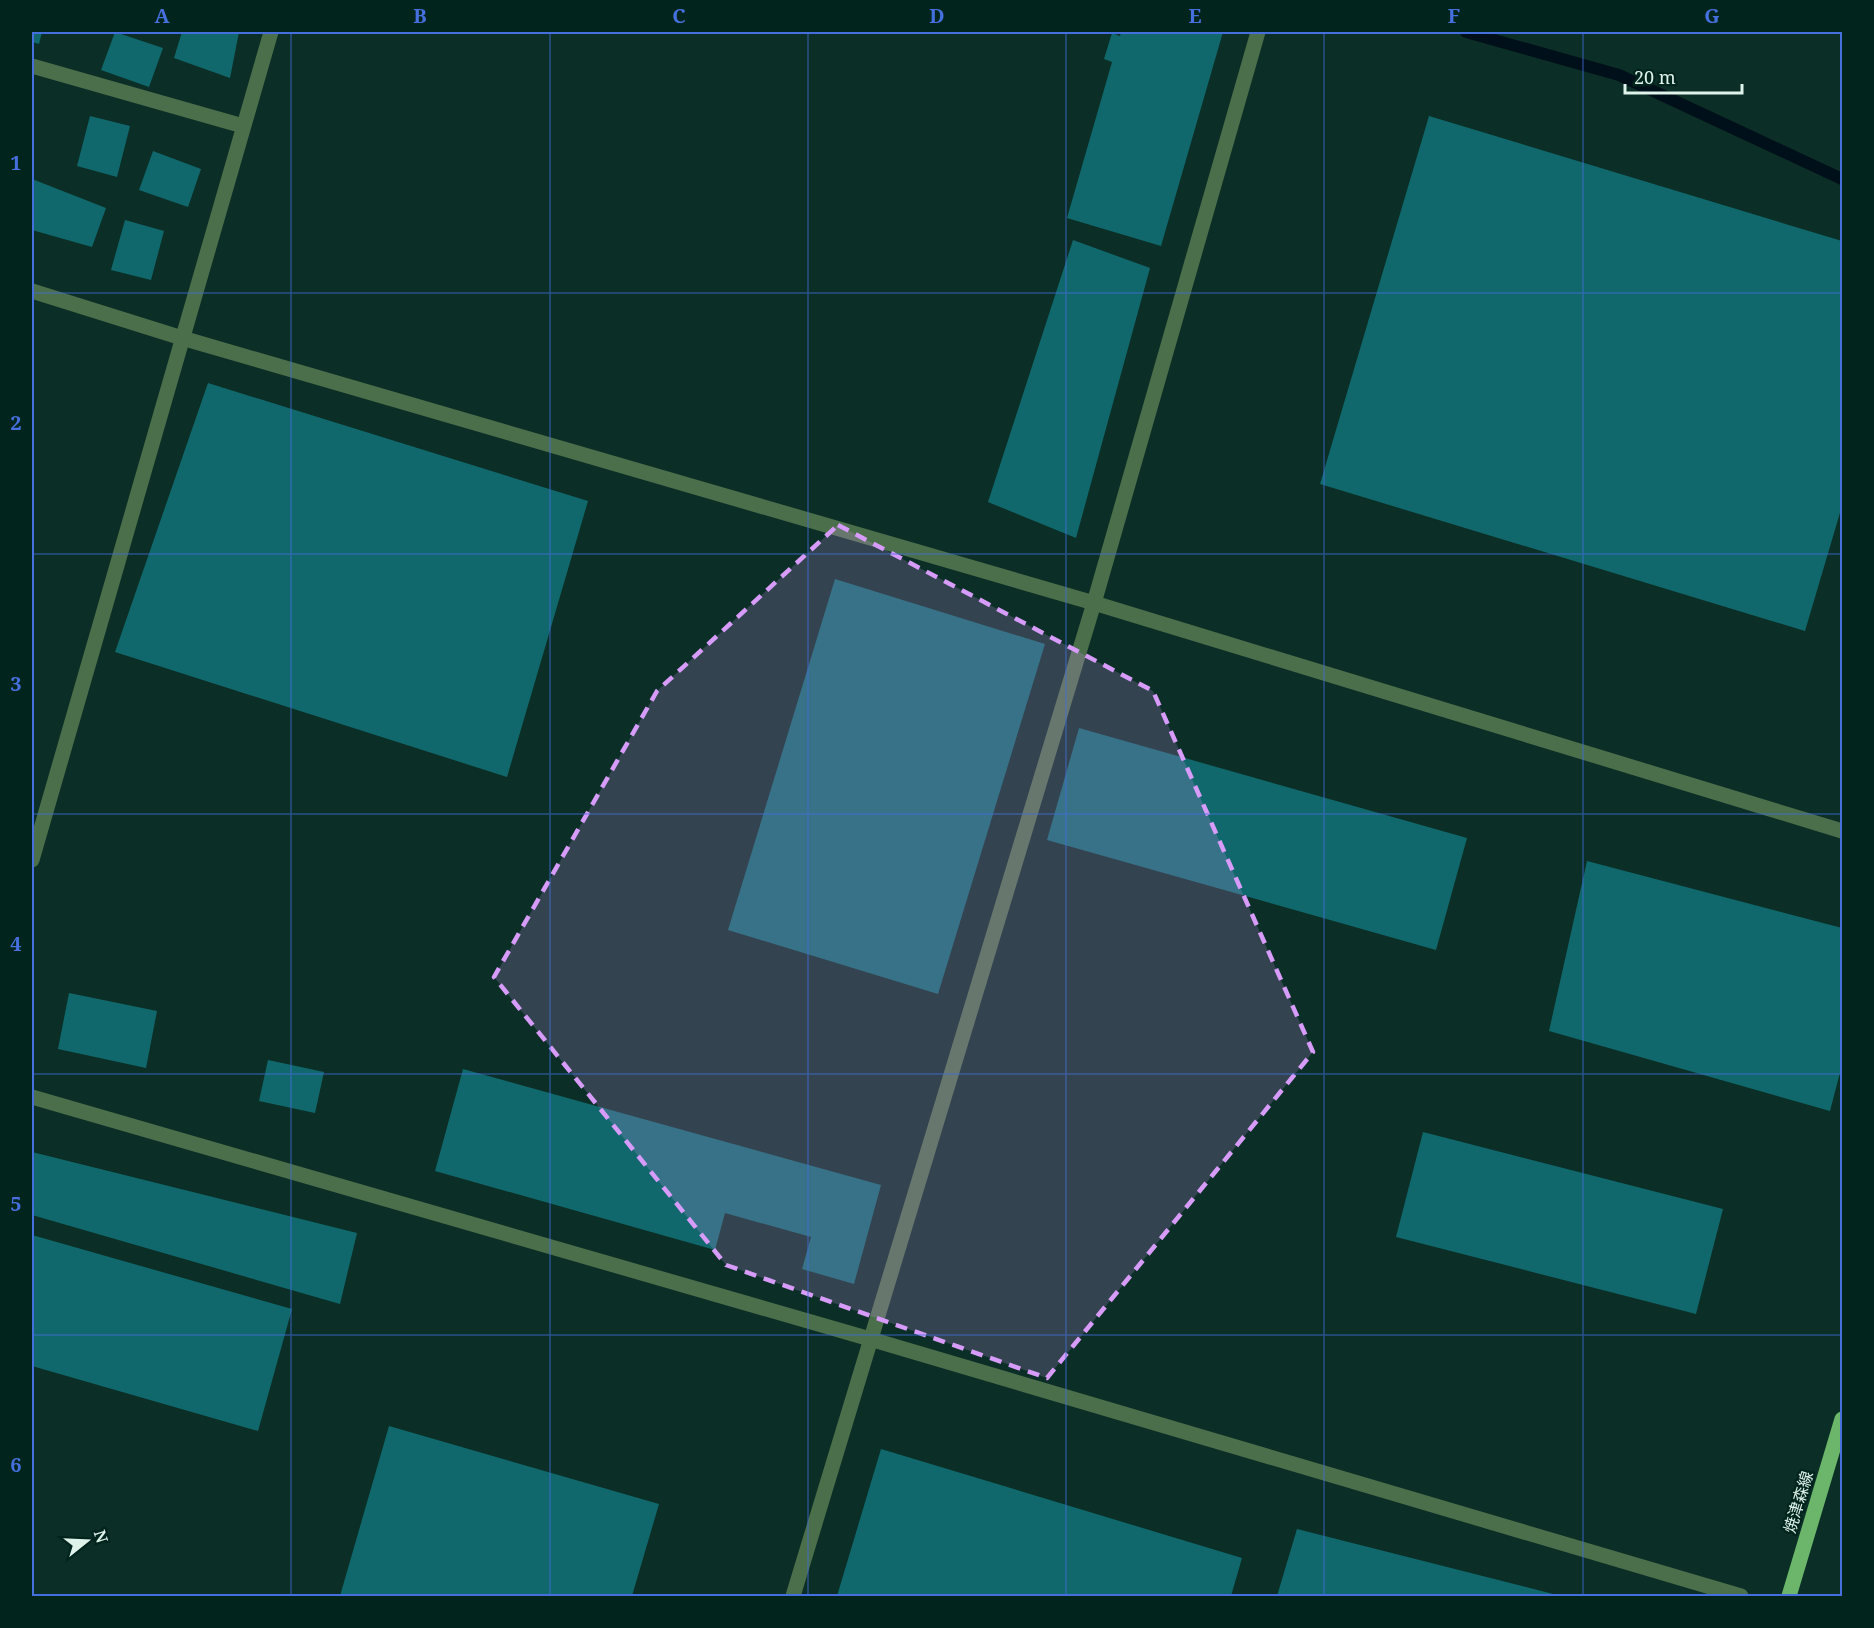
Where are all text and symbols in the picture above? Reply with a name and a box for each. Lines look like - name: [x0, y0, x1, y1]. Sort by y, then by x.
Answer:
- text: A: [154, 2, 170, 29]
- text: B: [413, 2, 427, 29]
- text: C: [672, 2, 686, 29]
- text: D: [929, 2, 945, 29]
- text: E: [1188, 2, 1202, 29]
- text: F: [1448, 2, 1460, 29]
- text: G: [1704, 2, 1720, 29]
- scale bar: [1625, 57, 1742, 95]
- text: 20 m: [1634, 65, 1676, 89]
- text: 1: [10, 149, 22, 176]
- text: 2: [10, 409, 22, 436]
- text: 3: [10, 670, 22, 697]
- text: 4: [10, 930, 22, 957]
- text: 5: [10, 1190, 22, 1217]
- text: 6: [10, 1451, 22, 1478]
- street label: 焼津森線: [1778, 1468, 1818, 1536]
- north arrow: [57, 1511, 117, 1571]
- text: N: [89, 1527, 114, 1546]

